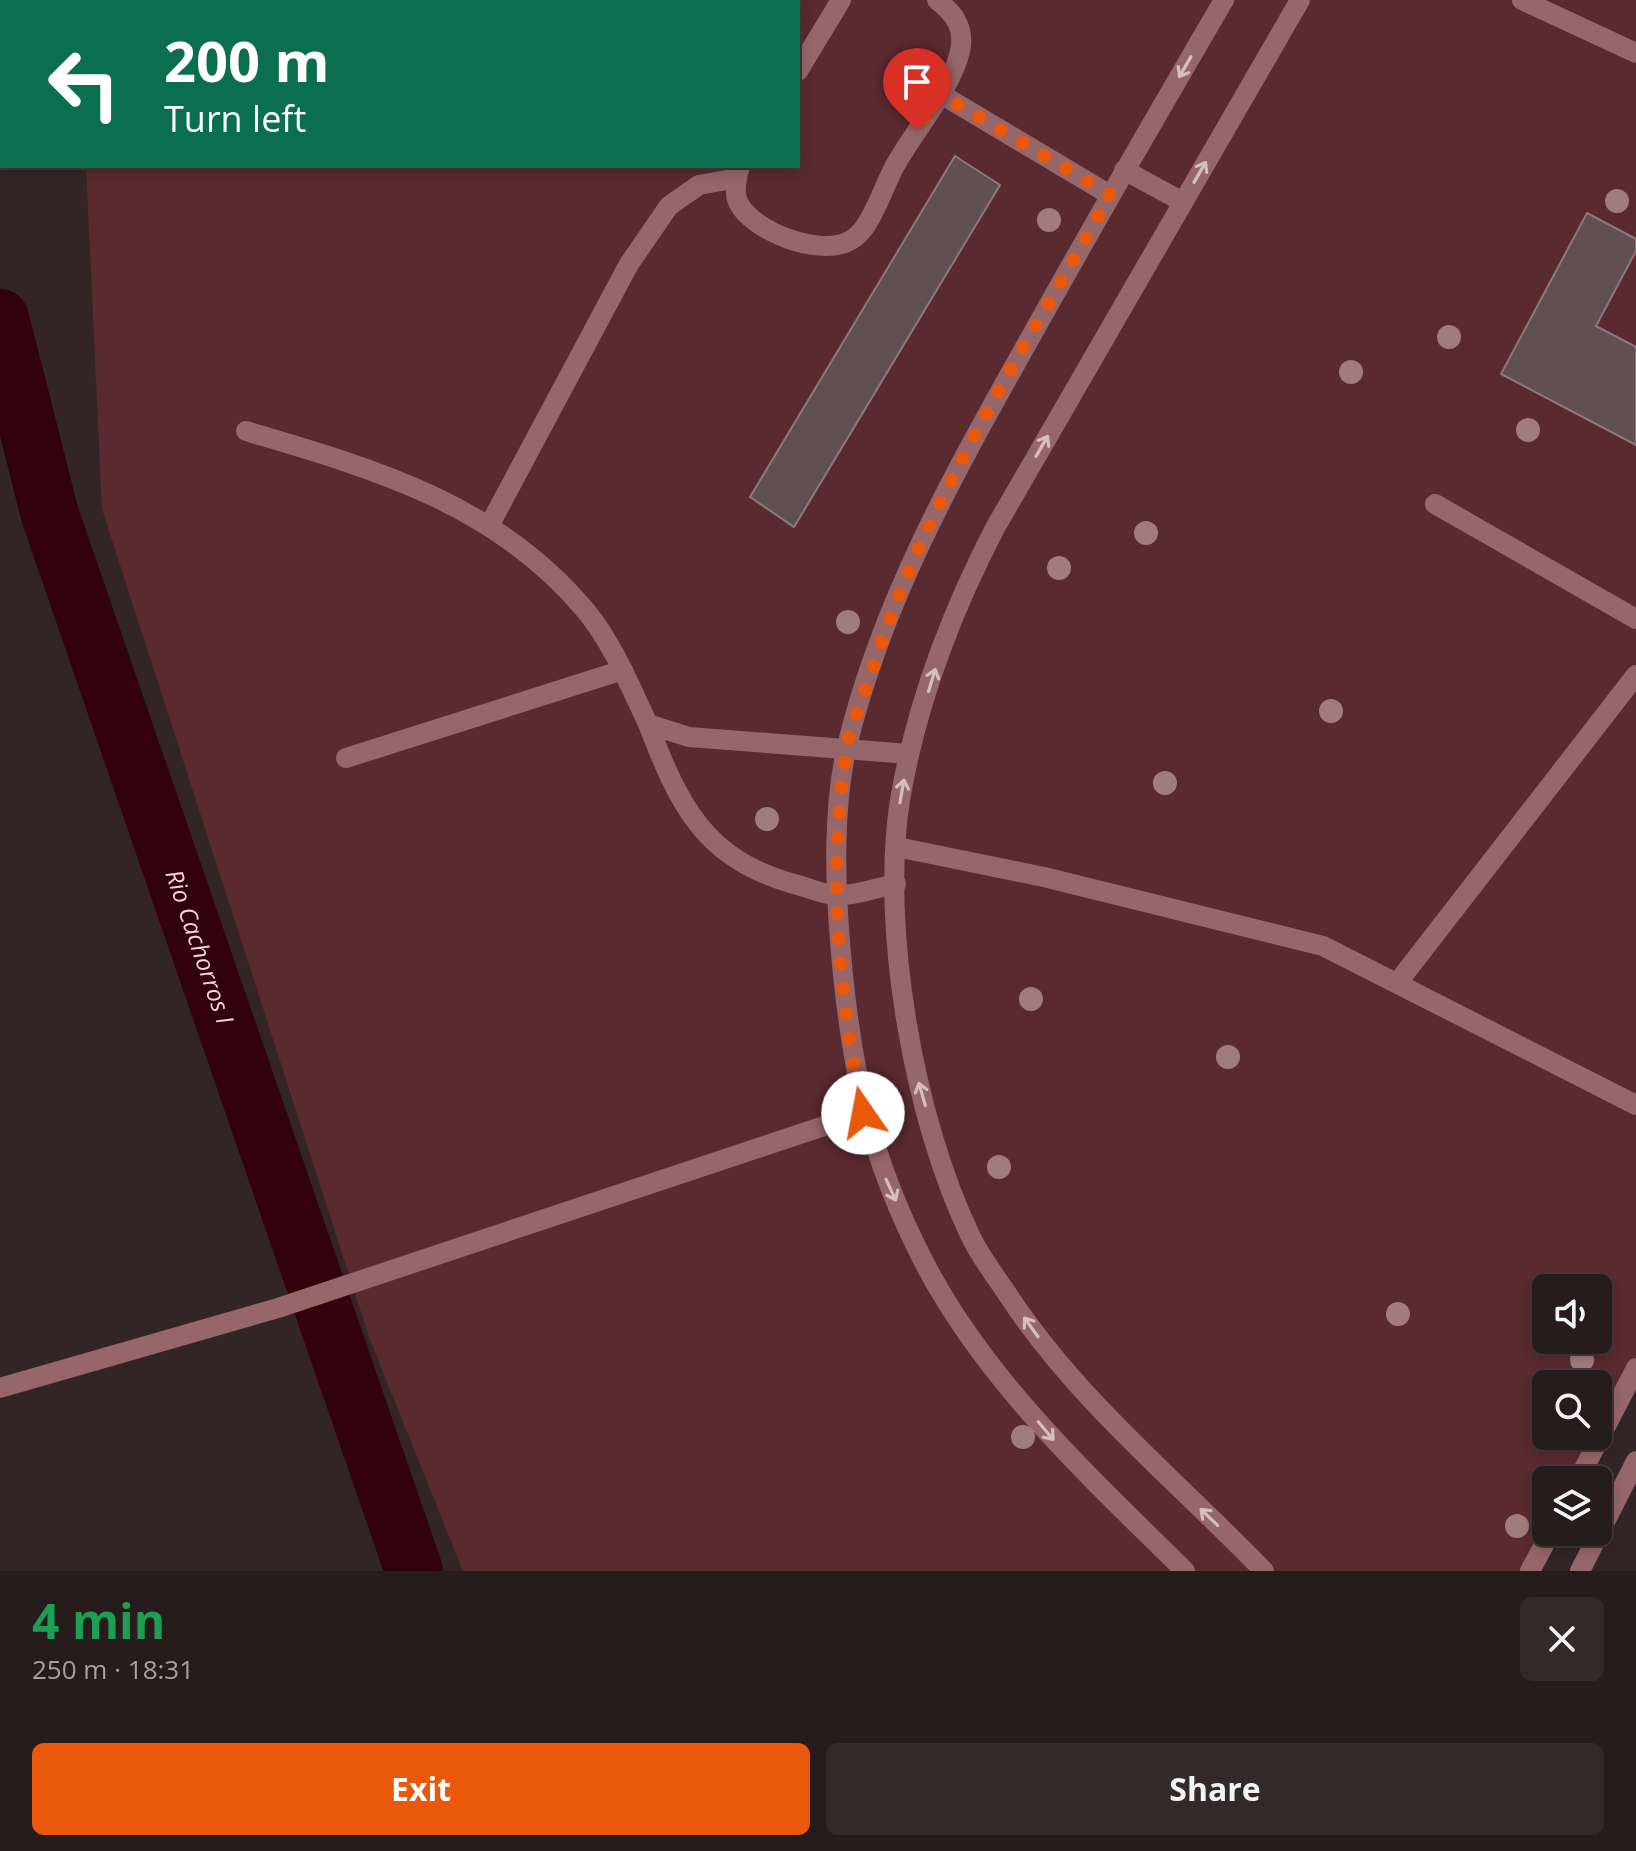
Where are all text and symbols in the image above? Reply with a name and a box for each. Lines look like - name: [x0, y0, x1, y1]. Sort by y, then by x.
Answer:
- text: 200 m: [164, 22, 330, 98]
- icon: left: [32, 32, 136, 136]
- pin: [883, 48, 951, 130]
- one-way arrow: [1176, 55, 1192, 78]
- icon: arrive: [895, 60, 939, 104]
- text: Turn left: [164, 94, 306, 143]
- one-way arrow: [1192, 161, 1208, 184]
- one-way arrow: [1035, 434, 1050, 458]
- one-way arrow: [925, 667, 940, 692]
- one-way arrow: [896, 779, 911, 804]
- water label: Rio Cachorros I: [158, 865, 242, 1028]
- position arrow: [821, 1071, 905, 1155]
- one-way arrow: [914, 1081, 929, 1107]
- one-way arrow: [884, 1178, 899, 1202]
- map controls: [1532, 1274, 1612, 1546]
- button: sound: [1532, 1274, 1612, 1354]
- one-way arrow: [1023, 1317, 1040, 1338]
- button: search: [1532, 1370, 1612, 1450]
- one-way arrow: [1038, 1420, 1055, 1441]
- button: layers: [1532, 1466, 1612, 1546]
- one-way arrow: [1199, 1508, 1219, 1526]
- text: 4 min: [32, 1588, 165, 1653]
- button: close: [1520, 1597, 1604, 1681]
- text: 250 m · 18:31: [32, 1651, 194, 1687]
- button: Exit: [32, 1743, 810, 1835]
- button: Share: [826, 1743, 1604, 1835]

